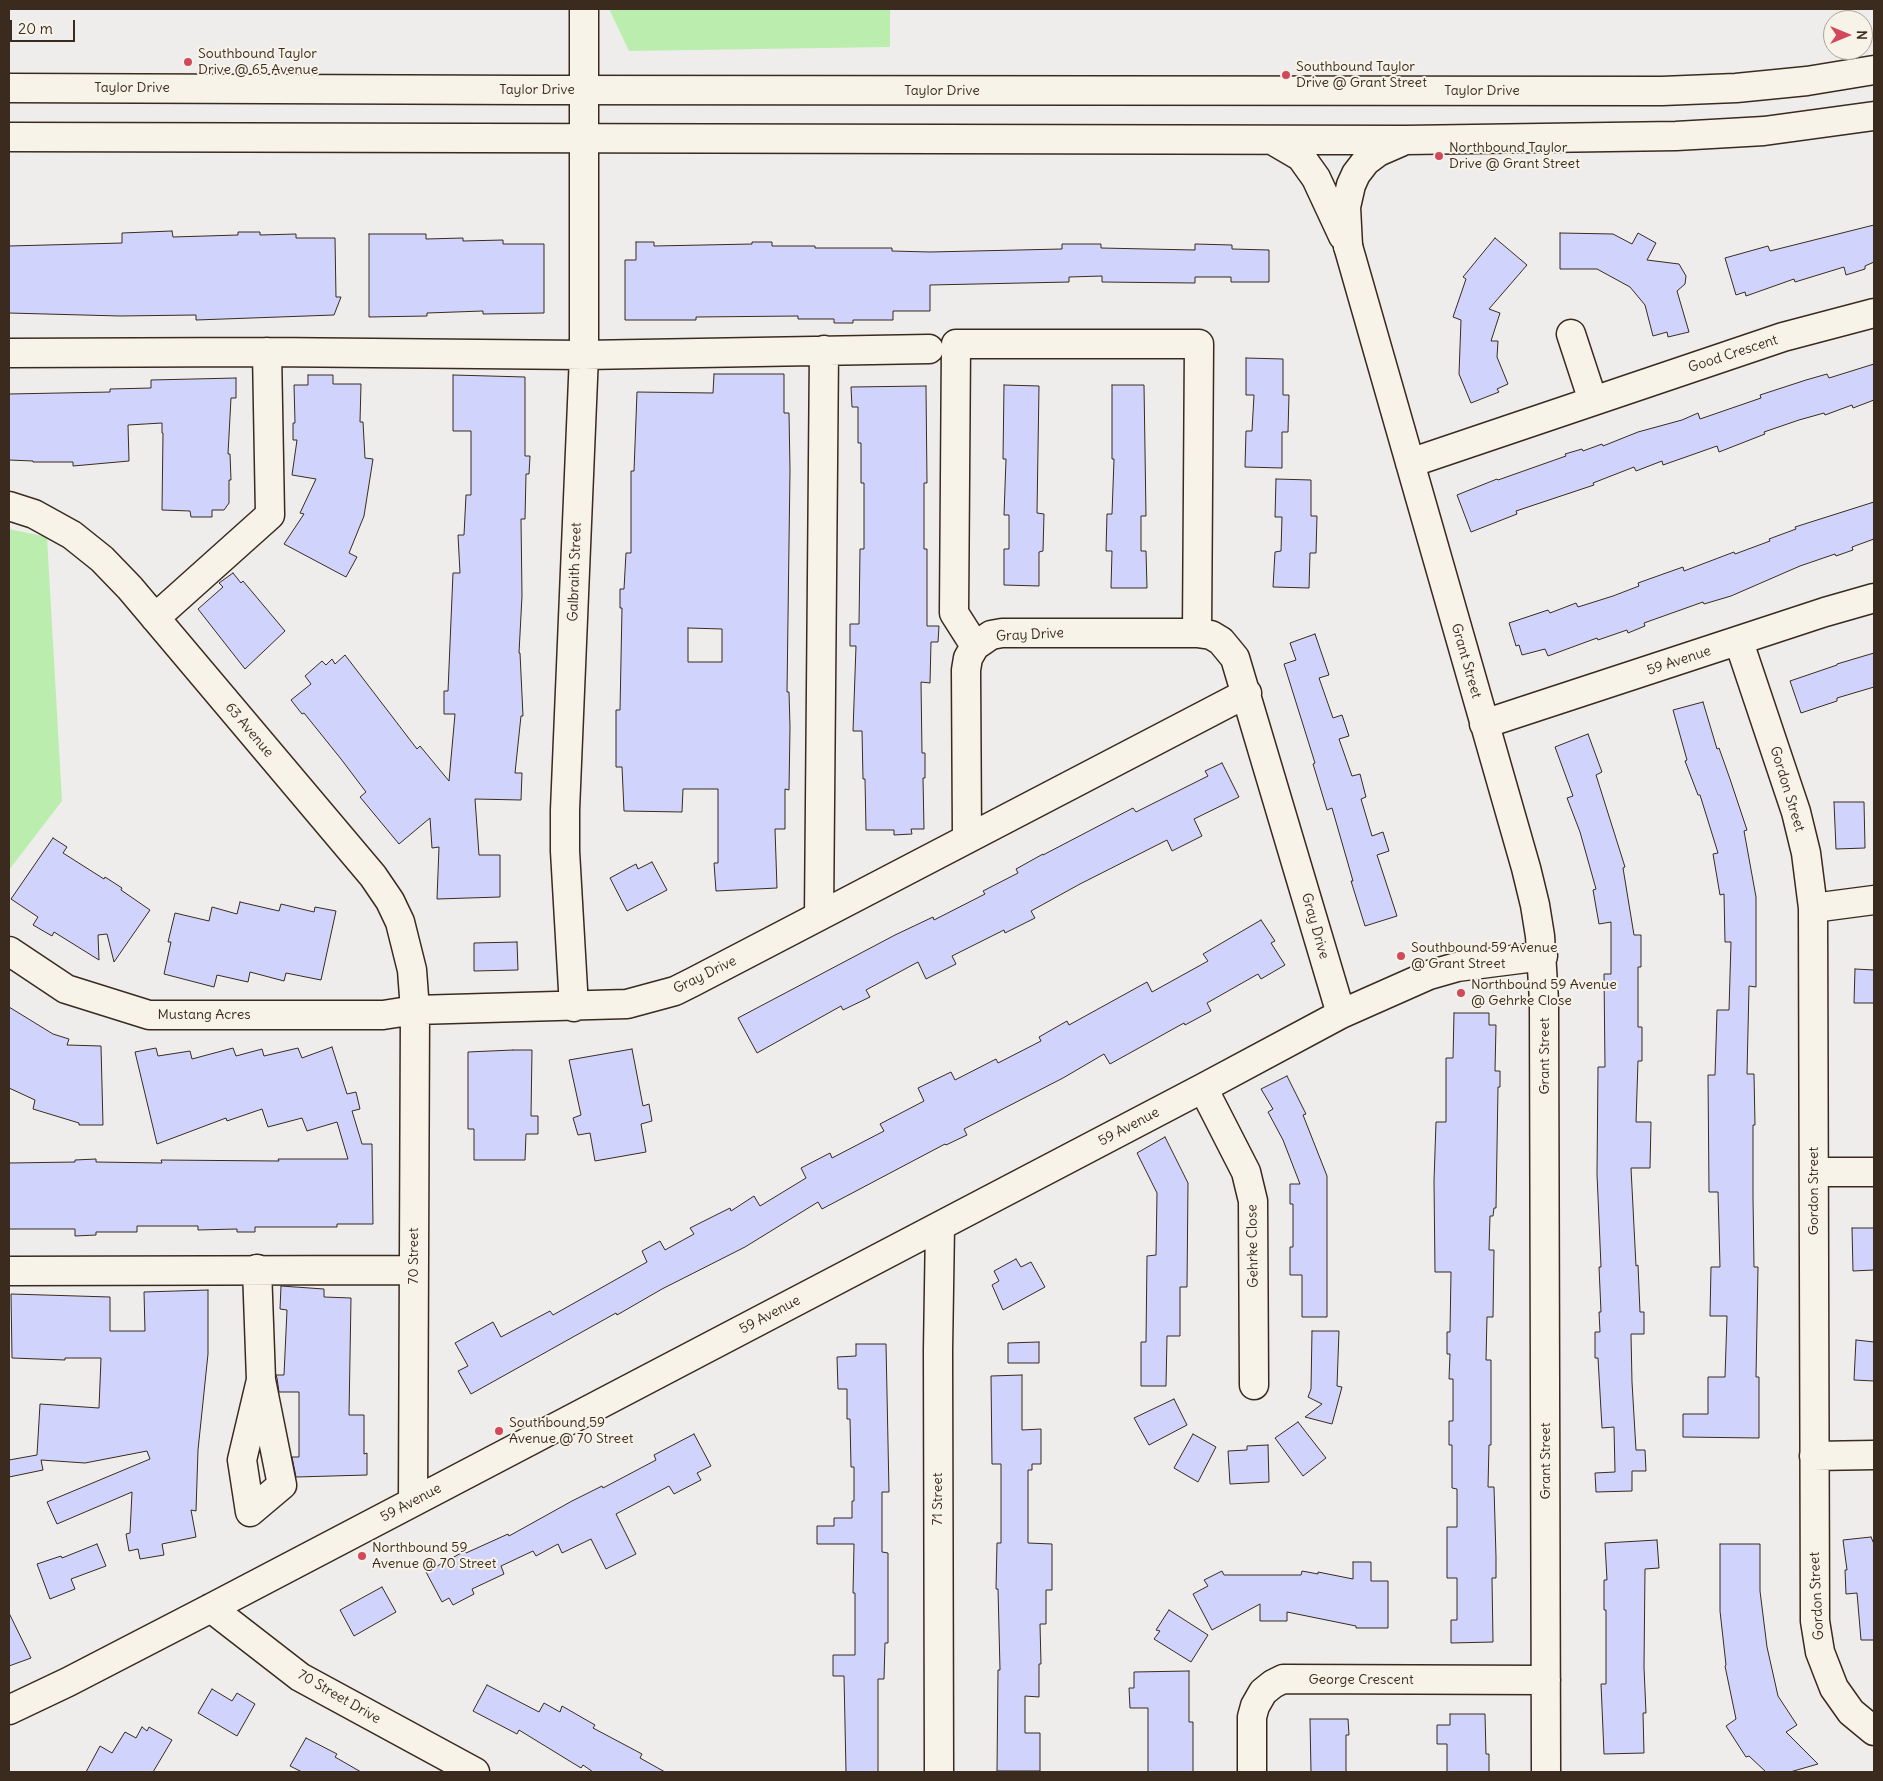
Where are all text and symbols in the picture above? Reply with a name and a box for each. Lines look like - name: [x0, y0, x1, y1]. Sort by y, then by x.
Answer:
- scale bar: [12, 10, 78, 42]
- north arrow: [1823, 10, 1873, 60]
- text: 20 m: [18, 19, 53, 38]
- text: N: [1853, 30, 1871, 40]
- place label: Southbound Taylor Drive @ 65 Avenue: [198, 46, 318, 78]
- marker: Southbound Taylor Drive @ 65 Avenue: [182, 56, 194, 68]
- place label: Southbound Taylor Drive @ Grant Street: [1296, 59, 1427, 92]
- marker: Southbound Taylor Drive @ Grant Street: [1280, 69, 1292, 81]
- street label: Taylor Drive: [94, 80, 170, 96]
- street label: Taylor Drive: [499, 82, 575, 98]
- street label: Taylor Drive: [904, 83, 980, 99]
- street label: Taylor Drive: [1444, 83, 1520, 99]
- place label: Northbound Taylor Drive @ Grant Street: [1449, 140, 1580, 172]
- marker: Northbound Taylor Drive @ Grant Street: [1433, 150, 1445, 162]
- street label: Good Crescent: [1686, 332, 1780, 376]
- street label: Galbraith Street: [565, 522, 585, 622]
- street label: Grant Street: [1447, 622, 1485, 700]
- street label: Gray Drive: [996, 625, 1064, 645]
- street label: 59 Avenue: [1645, 643, 1713, 679]
- street label: 63 Avenue: [221, 699, 277, 761]
- street label: Gordon Street: [1766, 744, 1808, 834]
- street label: Gray Drive: [1298, 891, 1332, 961]
- place label: Southbound 59 Avenue @ Grant Street: [1411, 940, 1557, 972]
- marker: Southbound 59 Avenue @ Grant Street: [1395, 950, 1407, 962]
- street label: Gray Drive: [671, 953, 739, 997]
- place label: Northbound 59 Avenue @ Gehrke Close: [1471, 977, 1617, 1010]
- marker: Northbound 59 Avenue @ Gehrke Close: [1455, 987, 1467, 999]
- street label: Mustang Acres: [157, 1007, 251, 1023]
- street label: Grant Street: [1537, 1017, 1553, 1095]
- street label: 59 Avenue: [1096, 1104, 1162, 1150]
- street label: Gordon Street: [1806, 1147, 1822, 1235]
- street label: Gehrke Close: [1244, 1204, 1262, 1288]
- street label: 70 Street: [406, 1228, 422, 1284]
- street label: 59 Avenue: [737, 1292, 803, 1338]
- place label: Southbound 59 Avenue @ 70 Street: [509, 1415, 633, 1448]
- street label: Grant Street: [1538, 1422, 1554, 1500]
- marker: Southbound 59 Avenue @ 70 Street: [493, 1425, 505, 1437]
- street label: 71 Street: [930, 1472, 946, 1526]
- street label: 59 Avenue: [378, 1480, 444, 1526]
- place label: Northbound 59 Avenue @ 70 Street: [372, 1540, 496, 1572]
- marker: Northbound 59 Avenue @ 70 Street: [356, 1550, 368, 1562]
- street label: Gordon Street: [1806, 1551, 1828, 1641]
- street label: 70 Street Drive: [294, 1666, 384, 1728]
- street label: George Crescent: [1308, 1672, 1414, 1688]

